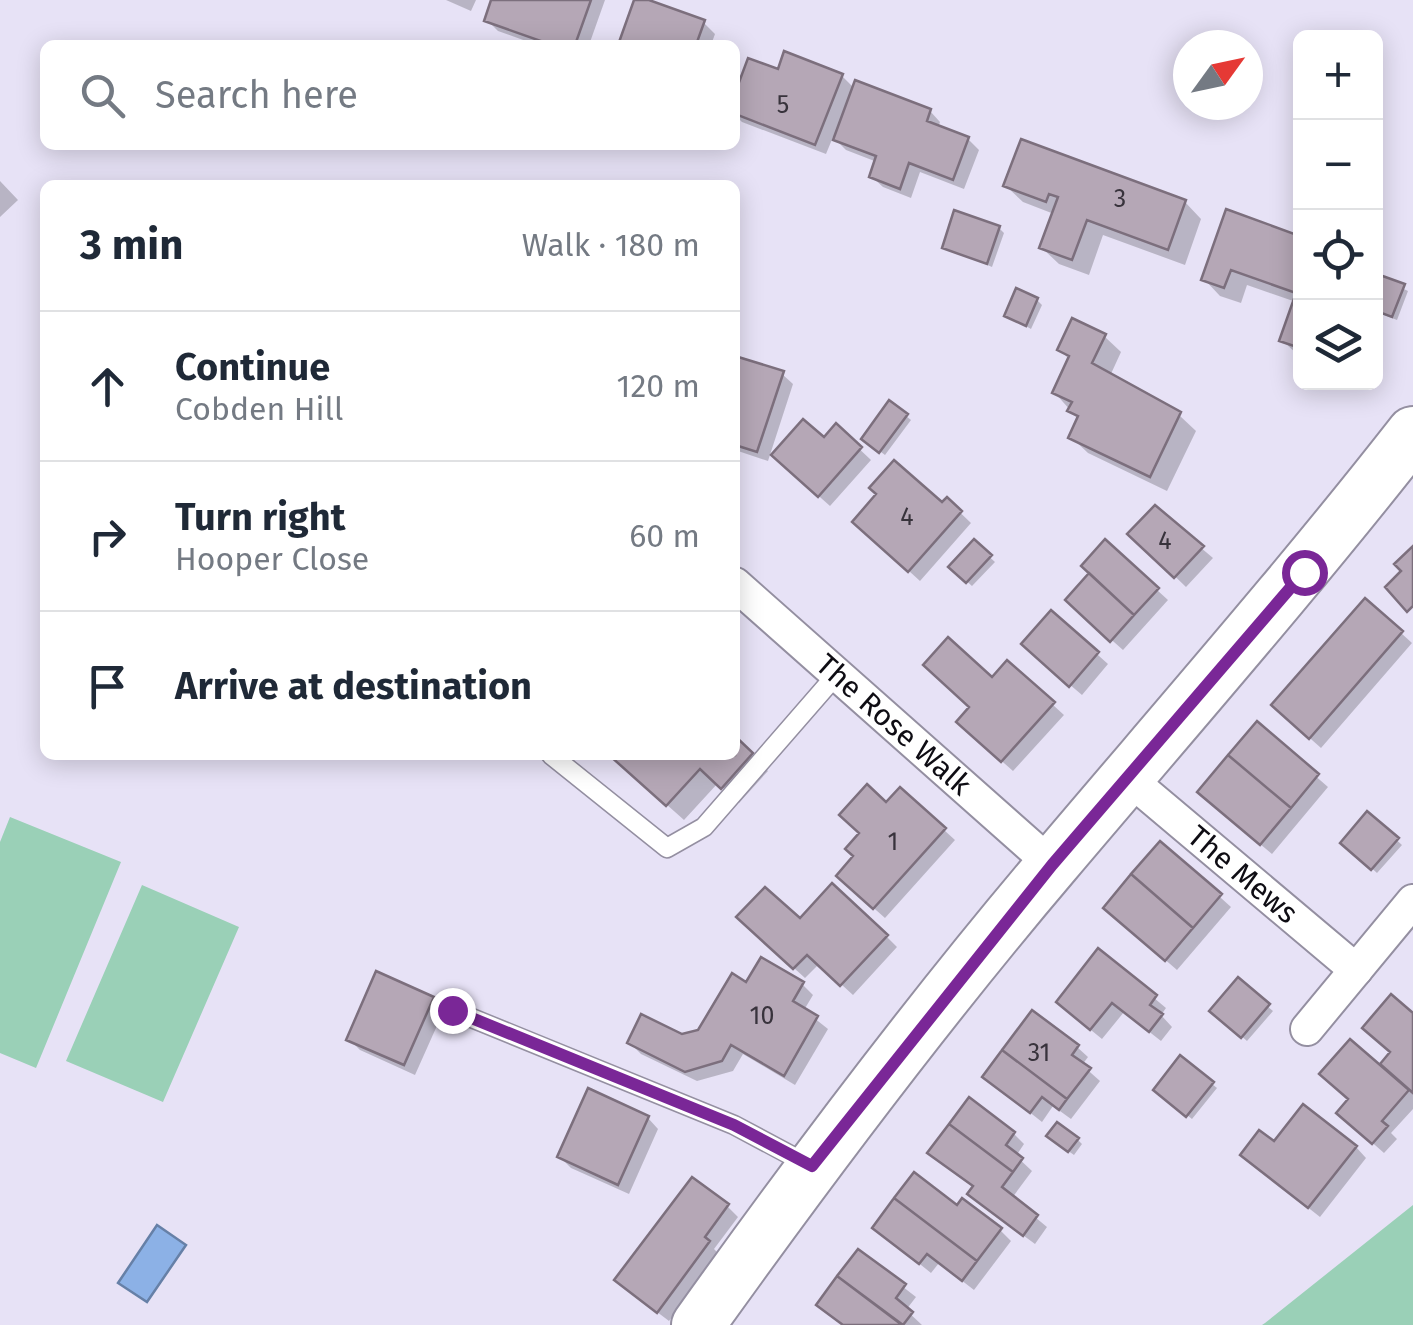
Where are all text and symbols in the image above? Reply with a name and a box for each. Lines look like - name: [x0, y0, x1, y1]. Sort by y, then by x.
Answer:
- north arrow: [1173, 30, 1263, 120]
- map controls: [1293, 30, 1383, 390]
- button: +: [1293, 30, 1383, 120]
- search box: [40, 40, 740, 150]
- icon: search: [75, 68, 130, 123]
- text: Search here: [155, 72, 358, 118]
- house number: 5: [777, 90, 789, 120]
- button: −: [1293, 120, 1383, 210]
- house number: 3: [1114, 184, 1126, 214]
- button: locate: [1293, 210, 1383, 300]
- text: 3 min: [80, 220, 183, 270]
- text: Walk · 180 m: [522, 226, 700, 264]
- button: layers: [1293, 300, 1383, 390]
- text: Continue: [175, 344, 330, 390]
- icon: ahead: [80, 359, 135, 414]
- text: 120 m: [617, 367, 700, 405]
- text: Cobden Hill: [175, 390, 343, 428]
- text: Turn right: [175, 494, 345, 540]
- house number: 4: [900, 502, 914, 532]
- icon: right: [80, 509, 135, 564]
- text: 60 m: [629, 517, 700, 555]
- house number: 4: [1158, 526, 1172, 556]
- text: Hooper Close: [175, 540, 369, 578]
- route start: [1282, 550, 1328, 596]
- street label: The Rose Walk: [809, 646, 979, 803]
- icon: arrive: [80, 659, 135, 714]
- text: Arrive at destination: [175, 663, 532, 709]
- street label: The Mews: [1180, 818, 1305, 931]
- house number: 1: [888, 827, 898, 857]
- route end: [430, 988, 476, 1034]
- house number: 10: [750, 1001, 774, 1031]
- house number: 31: [1028, 1038, 1050, 1068]

